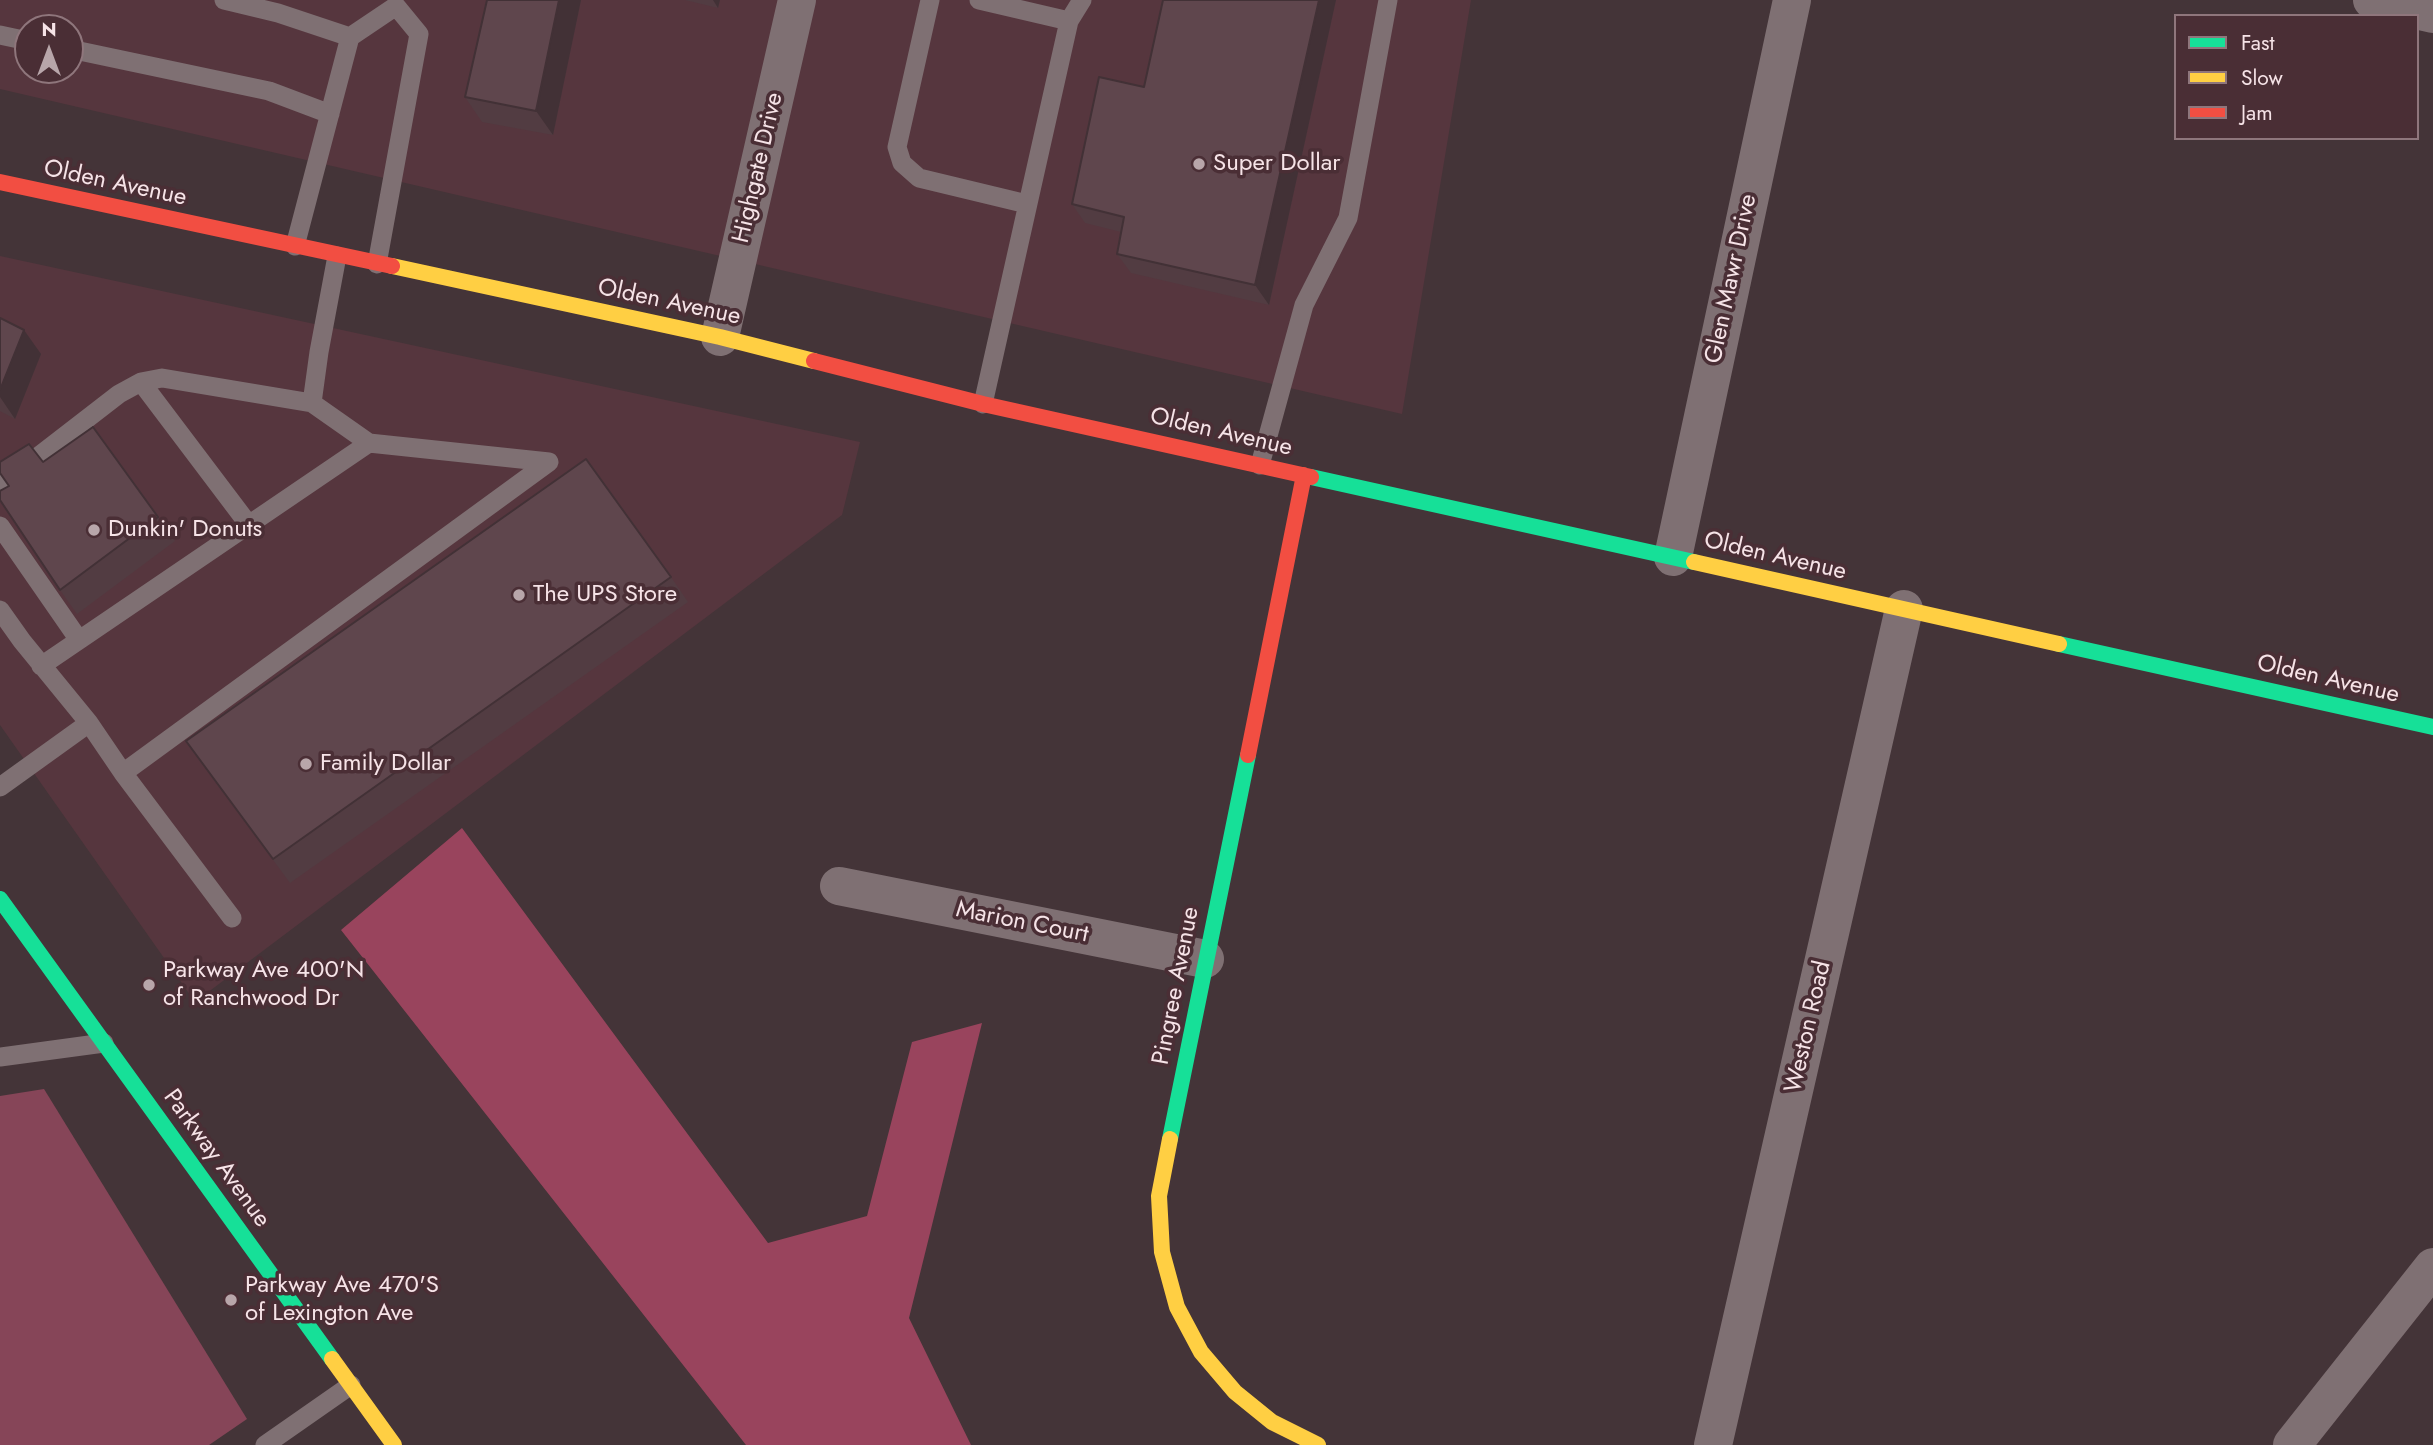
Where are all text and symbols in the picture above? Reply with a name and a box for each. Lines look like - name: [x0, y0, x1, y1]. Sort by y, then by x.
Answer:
- north arrow: [14, 14, 84, 84]
- legend: [2174, 14, 2419, 140]
- text: N: [41, 16, 57, 43]
- text: Fast: [2241, 28, 2274, 58]
- text: Slow: [2241, 63, 2283, 93]
- street label: Highgate Drive: [728, 90, 790, 246]
- text: Jam: [2241, 98, 2273, 128]
- place label: Super Dollar: [1213, 150, 1340, 178]
- street label: Olden Avenue: [41, 155, 189, 213]
- marker: Super Dollar: [1191, 156, 1207, 172]
- street label: Glen Mawr Drive: [1700, 192, 1764, 366]
- street label: Olden Avenue: [595, 274, 743, 332]
- street label: Olden Avenue: [1147, 403, 1295, 463]
- place label: Dunkin' Donuts: [108, 516, 262, 544]
- marker: Dunkin' Donuts: [86, 522, 102, 538]
- street label: Olden Avenue: [1701, 527, 1849, 587]
- place label: The UPS Store: [533, 581, 677, 609]
- marker: The UPS Store: [511, 587, 527, 603]
- street label: Olden Avenue: [2254, 650, 2402, 710]
- place label: Family Dollar: [320, 750, 451, 778]
- marker: Family Dollar: [298, 756, 314, 772]
- street label: Marion Court: [953, 896, 1091, 950]
- street label: Pingree Avenue: [1148, 905, 1206, 1067]
- place label: Parkway Ave 400'N of Ranchwood Dr: [163, 957, 364, 1013]
- street label: Weston Road: [1780, 958, 1838, 1096]
- marker: Parkway Ave 400'N of Ranchwood Dr: [141, 977, 157, 993]
- street label: Parkway Avenue: [156, 1084, 276, 1234]
- place label: Parkway Ave 470'S of Lexington Ave: [245, 1272, 439, 1328]
- marker: Parkway Ave 470'S of Lexington Ave: [223, 1292, 239, 1308]

